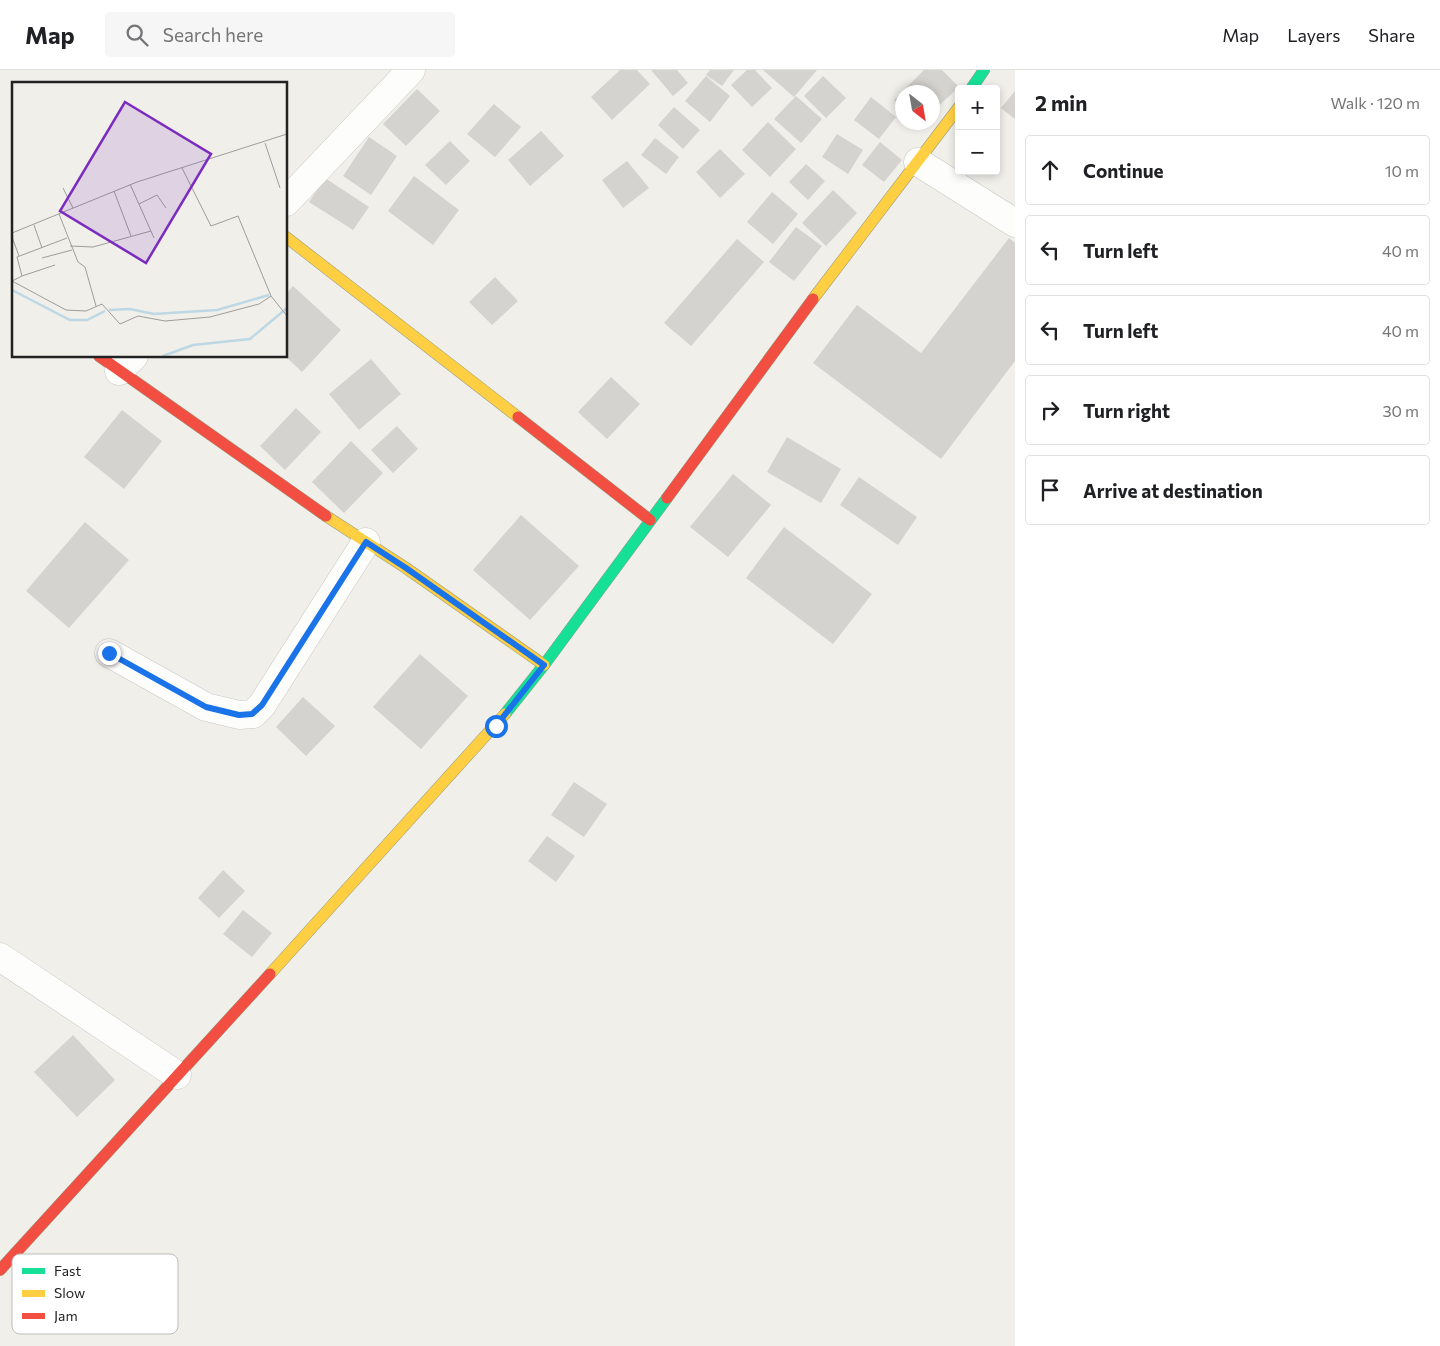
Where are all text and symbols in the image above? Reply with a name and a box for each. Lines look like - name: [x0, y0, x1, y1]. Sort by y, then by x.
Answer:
- search box: [105, 12, 455, 57]
- text: Map: [25, 20, 75, 49]
- icon: search: [123, 21, 151, 49]
- text: Search here: [163, 23, 263, 46]
- text: Map: [1222, 24, 1259, 46]
- text: Layers: [1287, 24, 1340, 46]
- text: Share: [1368, 24, 1415, 46]
- inset map: [12, 82, 288, 358]
- north arrow: [895, 85, 940, 130]
- map controls: [955, 85, 1000, 175]
- button: +: [955, 85, 1000, 130]
- text: 2 min: [1035, 90, 1087, 115]
- text: Walk · 120 m: [1330, 93, 1420, 112]
- button: −: [955, 130, 1000, 175]
- icon: ahead: [1036, 156, 1064, 184]
- text: Continue: [1083, 159, 1163, 182]
- text: 10 m: [1385, 161, 1419, 180]
- icon: left: [1036, 236, 1064, 264]
- text: Turn left: [1083, 239, 1158, 262]
- text: 40 m: [1382, 241, 1419, 260]
- icon: left: [1036, 316, 1064, 344]
- text: Turn left: [1083, 319, 1158, 342]
- text: 40 m: [1382, 321, 1419, 340]
- icon: right: [1036, 396, 1064, 424]
- text: Turn right: [1083, 399, 1170, 422]
- text: 30 m: [1382, 401, 1419, 420]
- icon: arrive: [1036, 476, 1064, 504]
- text: Arrive at destination: [1083, 479, 1263, 502]
- route end: [98, 642, 121, 665]
- route start: [485, 715, 508, 738]
- legend: [12, 1254, 178, 1334]
- text: Fast: [54, 1262, 81, 1279]
- text: Slow: [54, 1284, 85, 1301]
- text: Jam: [54, 1307, 78, 1324]

